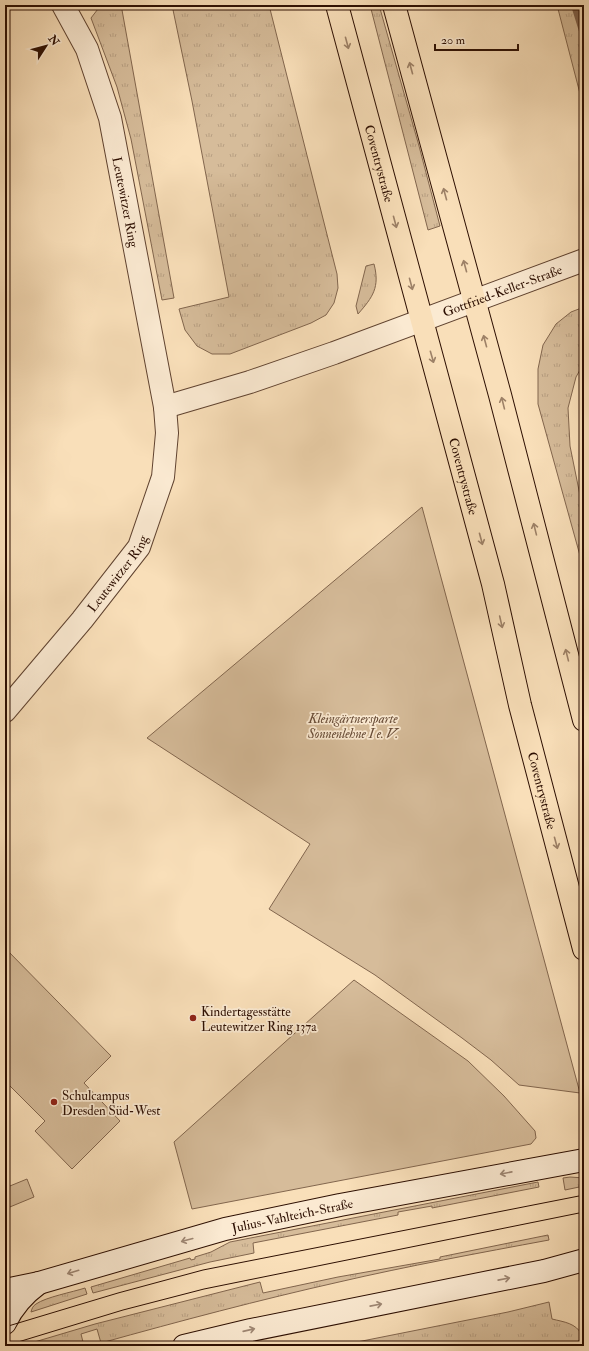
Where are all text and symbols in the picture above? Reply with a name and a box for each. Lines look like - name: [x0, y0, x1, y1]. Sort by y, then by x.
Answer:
- north arrow: [26, 26, 66, 66]
- scale bar: [435, 26, 518, 52]
- text: N: [45, 32, 63, 49]
- text: 20 m: [441, 33, 466, 48]
- one-way arrow: [344, 36, 351, 49]
- one-way arrow: [407, 62, 414, 75]
- street label: Coventrystraße: [361, 123, 397, 205]
- street label: Leutewitzer Ring: [108, 156, 142, 249]
- one-way arrow: [441, 188, 448, 201]
- one-way arrow: [392, 216, 399, 229]
- one-way arrow: [460, 260, 468, 273]
- street label: Gottfried-Keller-Straße: [441, 262, 565, 321]
- one-way arrow: [408, 277, 415, 290]
- one-way arrow: [481, 335, 488, 348]
- one-way arrow: [429, 350, 436, 363]
- one-way arrow: [498, 397, 506, 410]
- street label: Coventrystraße: [445, 436, 481, 517]
- one-way arrow: [531, 523, 538, 536]
- one-way arrow: [478, 532, 485, 545]
- street label: Leutewitzer Ring: [84, 533, 152, 615]
- one-way arrow: [498, 615, 506, 628]
- one-way arrow: [563, 649, 571, 662]
- park label: Kleingärtnersparte Sonnenlehne I e. V.: [307, 711, 399, 742]
- street label: Coventrystraße: [524, 750, 559, 832]
- one-way arrow: [553, 836, 560, 849]
- place label: Kindertagesstätte Leutewitzer Ring 137a: [201, 1004, 317, 1035]
- marker: Kindertagesstätte Leutewitzer Ring 137a: [188, 1013, 198, 1023]
- place label: Schulcampus Dresden Süd-West: [62, 1088, 161, 1119]
- marker: Schulcampus Dresden Süd-West: [49, 1097, 59, 1107]
- one-way arrow: [500, 1170, 513, 1178]
- street label: Julius-Vahlteich-Straße: [229, 1196, 355, 1237]
- one-way arrow: [181, 1237, 194, 1244]
- one-way arrow: [67, 1269, 80, 1276]
- one-way arrow: [497, 1275, 510, 1283]
- one-way arrow: [369, 1300, 382, 1308]
- one-way arrow: [242, 1326, 255, 1334]

